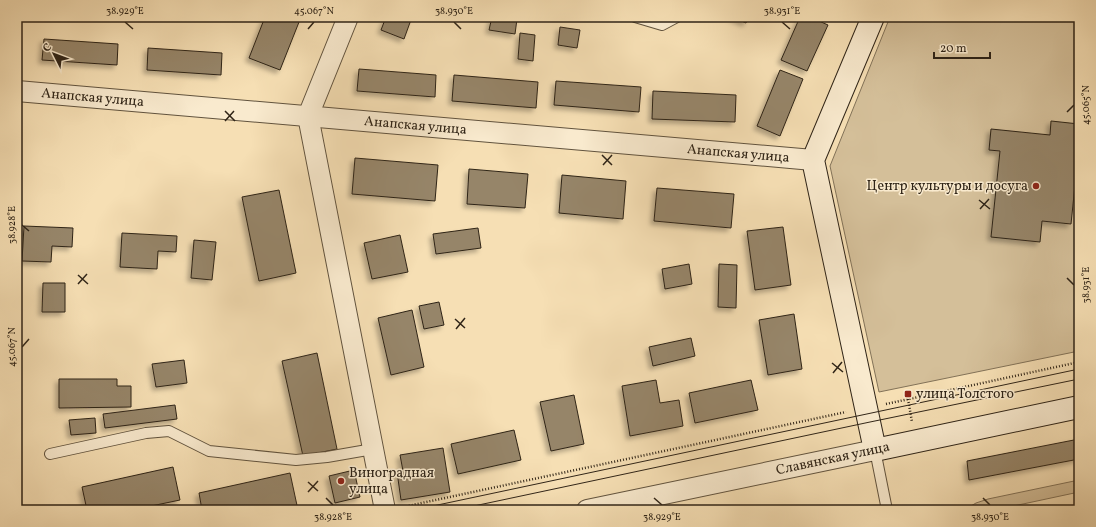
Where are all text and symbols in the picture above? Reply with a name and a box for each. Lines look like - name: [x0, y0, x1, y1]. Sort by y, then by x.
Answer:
- text: 38.929°E: [106, 4, 144, 18]
- text: 45.067°N: [294, 4, 335, 18]
- text: 38.930°E: [435, 4, 473, 18]
- text: 38.931°E: [764, 4, 800, 18]
- north arrow: [34, 34, 74, 74]
- scale bar: [934, 34, 990, 60]
- text: С: [40, 41, 56, 56]
- text: 20 m: [940, 41, 967, 57]
- street label: Анапская улица: [41, 84, 145, 111]
- text: 45.065°N: [1079, 84, 1093, 125]
- street label: Анапская улица: [363, 112, 468, 139]
- street label: Анапская улица: [686, 140, 790, 167]
- place label: Центр культуры и досуга: [866, 177, 1028, 196]
- marker: Центр культуры и досуга: [1031, 181, 1041, 191]
- text: 38.928°E: [5, 206, 19, 244]
- text: 38.931°E: [1079, 267, 1093, 303]
- text: 45.067°N: [5, 326, 19, 367]
- place label: улица Толстого: [916, 385, 1014, 404]
- marker: улица Толстого: [903, 389, 913, 399]
- street label: Славянская улица: [774, 438, 892, 480]
- place label: Виноградная улица: [349, 464, 434, 499]
- marker: Виноградная улица: [336, 476, 346, 486]
- text: 38.928°E: [314, 510, 352, 524]
- text: 38.929°E: [643, 510, 681, 524]
- text: 38.930°E: [971, 510, 1009, 524]

